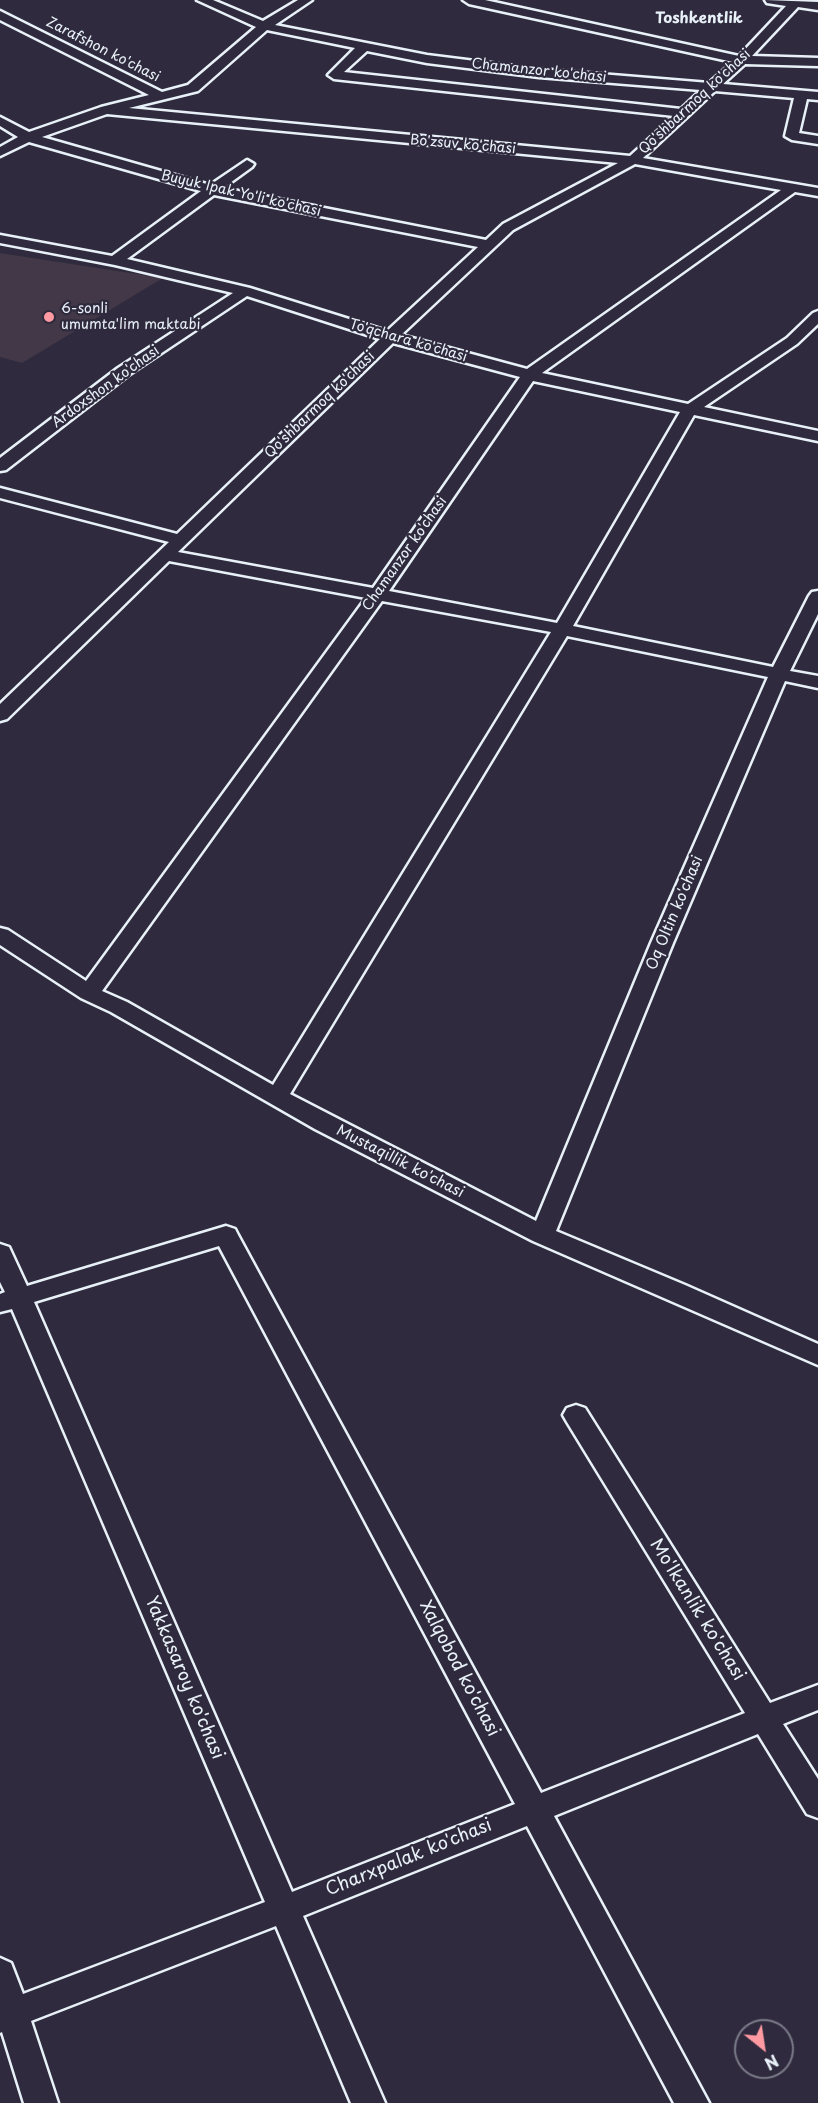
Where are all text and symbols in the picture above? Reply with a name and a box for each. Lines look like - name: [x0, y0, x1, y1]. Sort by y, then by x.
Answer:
- district label: Toshkentlik: [655, 10, 743, 28]
- street label: Zarafshon ko'chasi: [43, 14, 163, 86]
- street label: Qo'shbarmoq ko'chasi: [636, 46, 754, 158]
- street label: Chamanzor ko'chasi: [471, 56, 607, 86]
- street label: Bo'zsuv ko'chasi: [409, 132, 517, 158]
- street label: Buyuk Ipak Yo'li ko'chasi: [159, 167, 323, 221]
- place label: 6-sonli umumta'lim maktabi: [61, 301, 201, 334]
- marker: 6-sonli umumta'lim maktabi: [42, 310, 56, 324]
- street label: To'qchara ko'chasi: [347, 316, 469, 366]
- street label: Ardoxshon ko'chasi: [49, 342, 163, 432]
- street label: Qo'shbarmoq ko'chasi: [261, 348, 379, 462]
- street label: Chamanzor ko'chasi: [359, 494, 451, 614]
- street label: Oq Oltin ko'chasi: [643, 853, 707, 973]
- street label: Mustaqillik ko'chasi: [333, 1122, 467, 1202]
- street label: Mo'lkanlik ko'chasi: [645, 1535, 749, 1685]
- street label: Yakkasaroy ko'chasi: [140, 1593, 228, 1763]
- street label: Xalqobod ko'chasi: [414, 1597, 504, 1741]
- street label: Charxpalak ko'chasi: [323, 1815, 495, 1901]
- north arrow: [734, 2019, 794, 2079]
- text: N: [761, 2049, 783, 2076]

